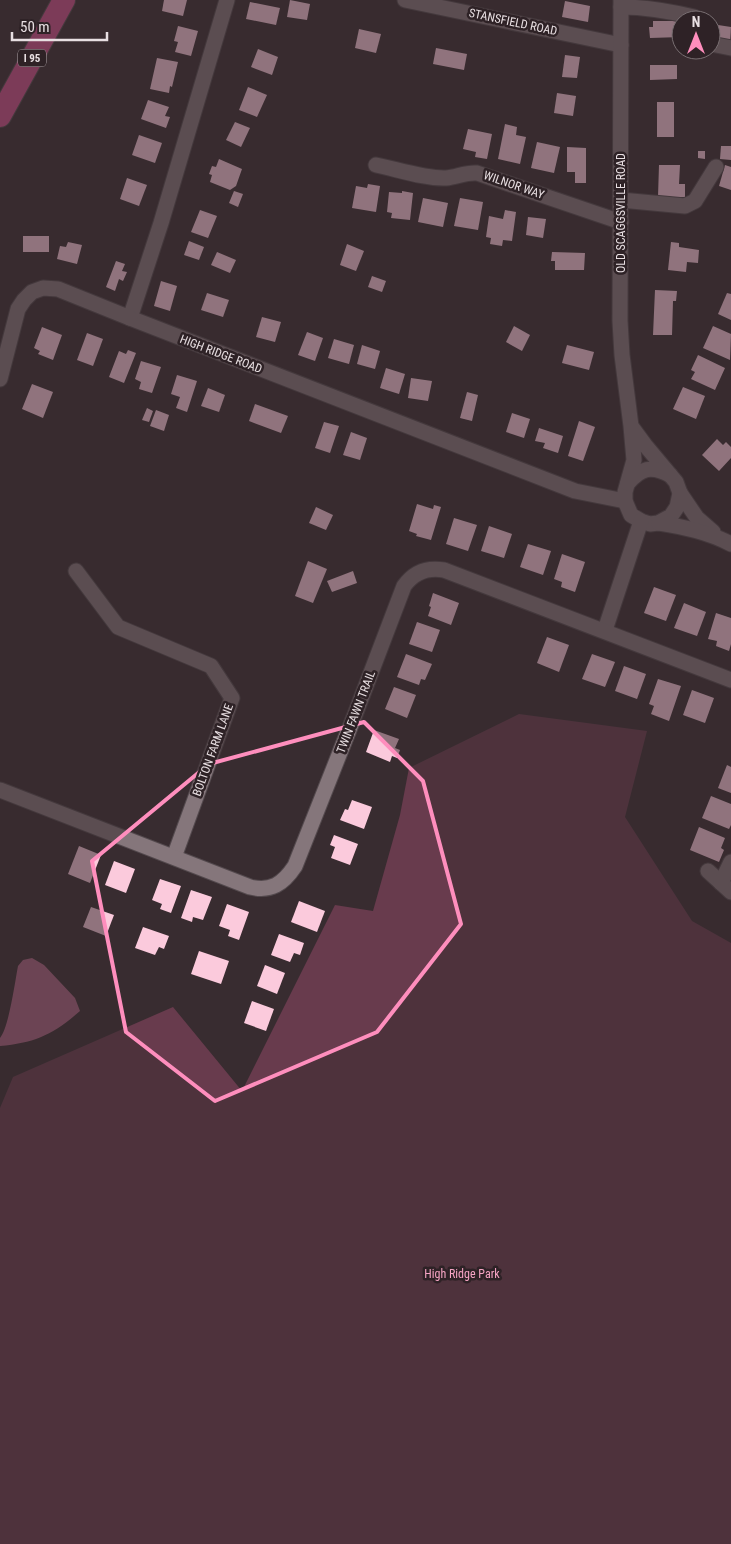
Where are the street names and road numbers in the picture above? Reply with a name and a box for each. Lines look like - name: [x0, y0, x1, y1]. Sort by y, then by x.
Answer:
- street label: STANSFIELD ROAD: [468, 6, 559, 38]
- road number: I 95: [18, 49, 46, 66]
- street label: OLD SCAGGSVILLE ROAD: [614, 153, 628, 273]
- street label: WILNOR WAY: [482, 168, 547, 202]
- street label: HIGH RIDGE ROAD: [178, 332, 264, 376]
- street label: TWIN FAWN TRAIL: [334, 668, 378, 755]
- street label: BOLTON FARM LANE: [190, 702, 236, 798]

